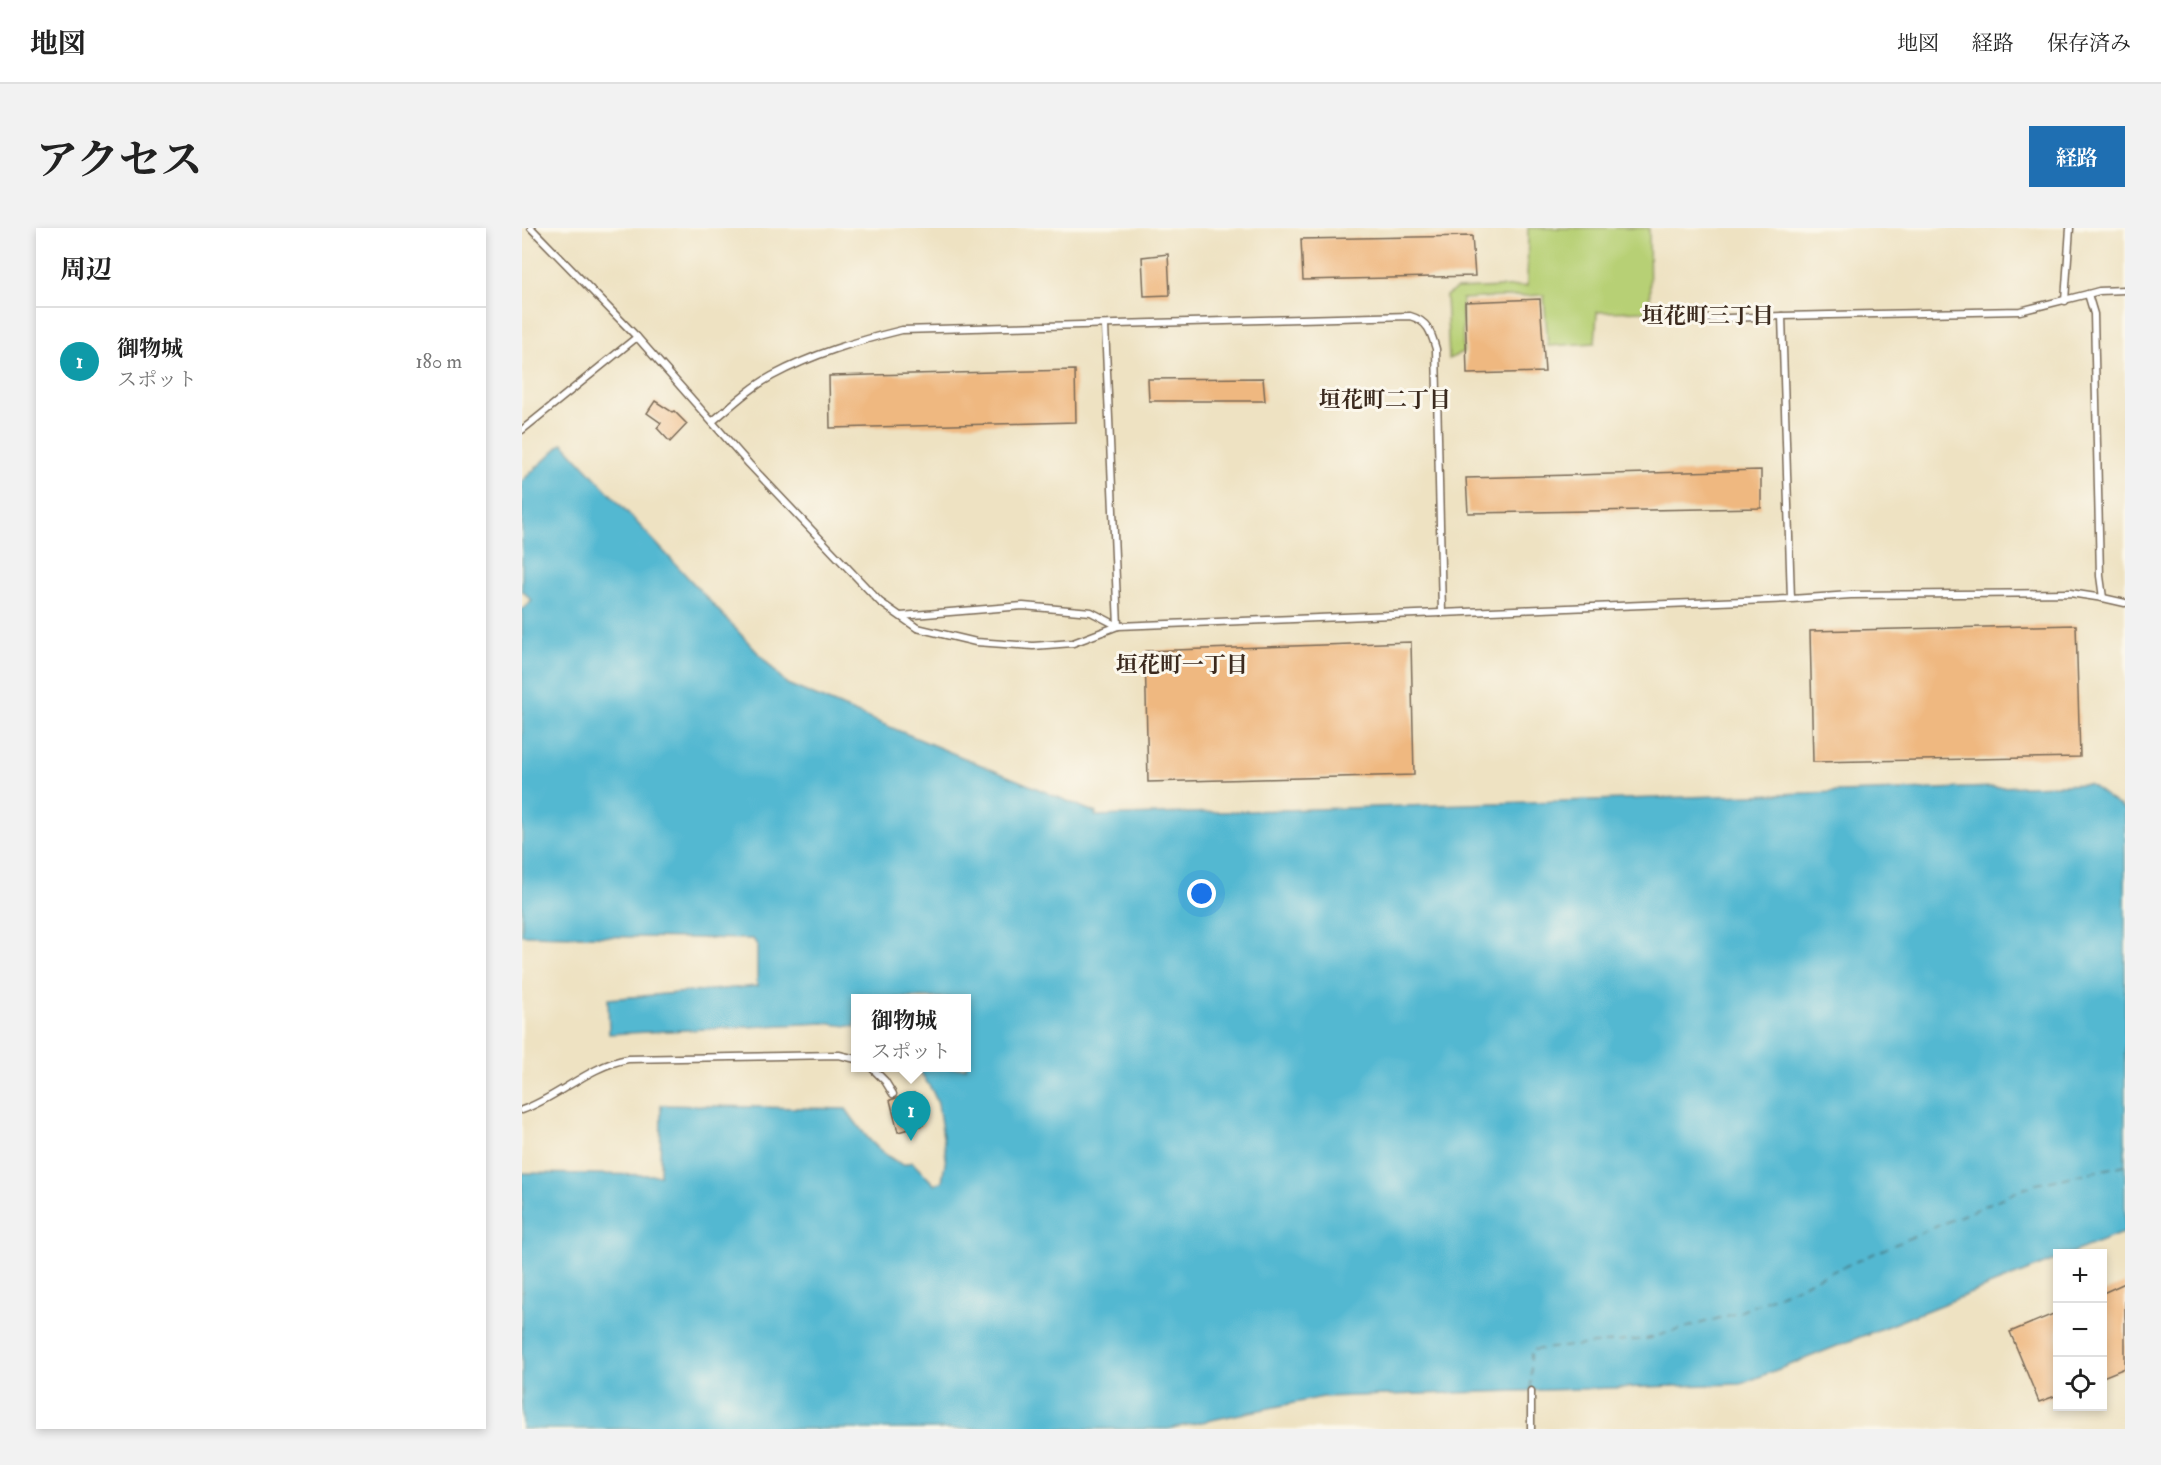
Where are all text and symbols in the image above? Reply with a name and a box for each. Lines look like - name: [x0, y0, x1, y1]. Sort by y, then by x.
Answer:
- text: 地図: [30, 27, 86, 62]
- text: 地図: [1897, 30, 1939, 57]
- text: 経路: [1972, 30, 2014, 57]
- text: 保存済み: [2047, 30, 2131, 57]
- button: 経路: [2029, 126, 2125, 187]
- text: アクセス: [36, 135, 203, 187]
- text: 周辺: [60, 254, 112, 286]
- district label: 垣花町三丁目: [1642, 302, 1774, 330]
- text: 御物城: [117, 335, 183, 363]
- text: 1: [76, 349, 83, 374]
- text: 180 m: [415, 349, 462, 374]
- text: スポット: [117, 367, 197, 392]
- district label: 垣花町二丁目: [1319, 386, 1451, 414]
- district label: 垣花町一丁目: [1116, 651, 1248, 679]
- your location: [1187, 879, 1216, 908]
- popup: [851, 994, 971, 1072]
- text: 御物城: [871, 1007, 937, 1035]
- text: スポット: [871, 1039, 951, 1064]
- pin: 1: [892, 1092, 930, 1141]
- map controls: [2053, 1249, 2107, 1411]
- button: +: [2053, 1249, 2107, 1303]
- button: −: [2053, 1303, 2107, 1357]
- button: locate: [2053, 1357, 2107, 1411]

